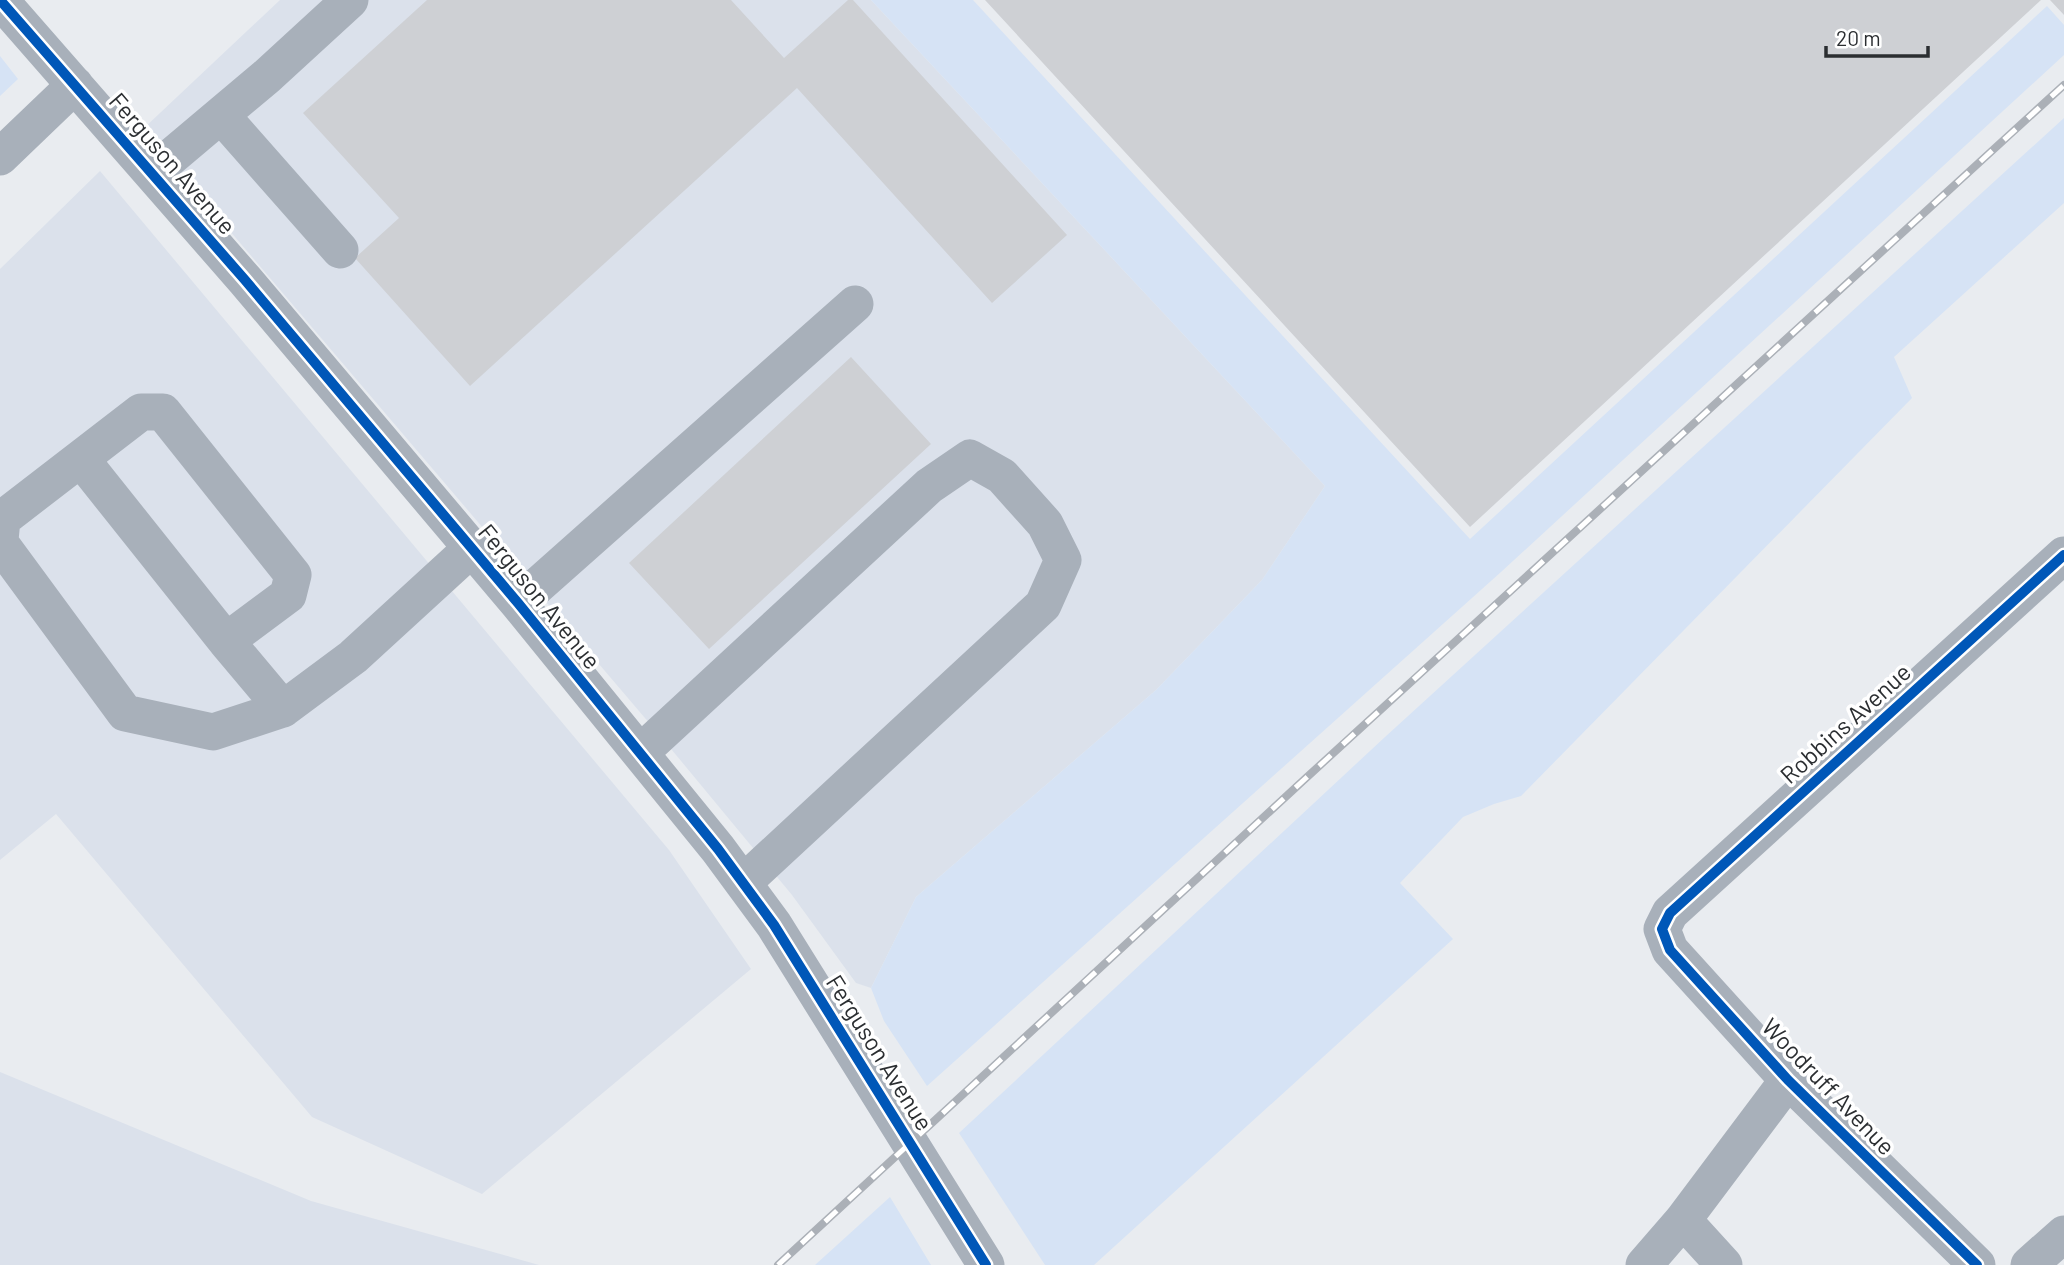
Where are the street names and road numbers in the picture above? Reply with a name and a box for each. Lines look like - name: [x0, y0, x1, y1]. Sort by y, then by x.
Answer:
- street label: Ferguson Avenue: [104, 86, 243, 240]
- street label: Ferguson Avenue: [473, 518, 608, 674]
- street label: Robbins Avenue: [1774, 657, 1916, 789]
- street label: Ferguson Avenue: [821, 969, 940, 1135]
- street label: Woodruff Avenue: [1757, 1012, 1902, 1160]

